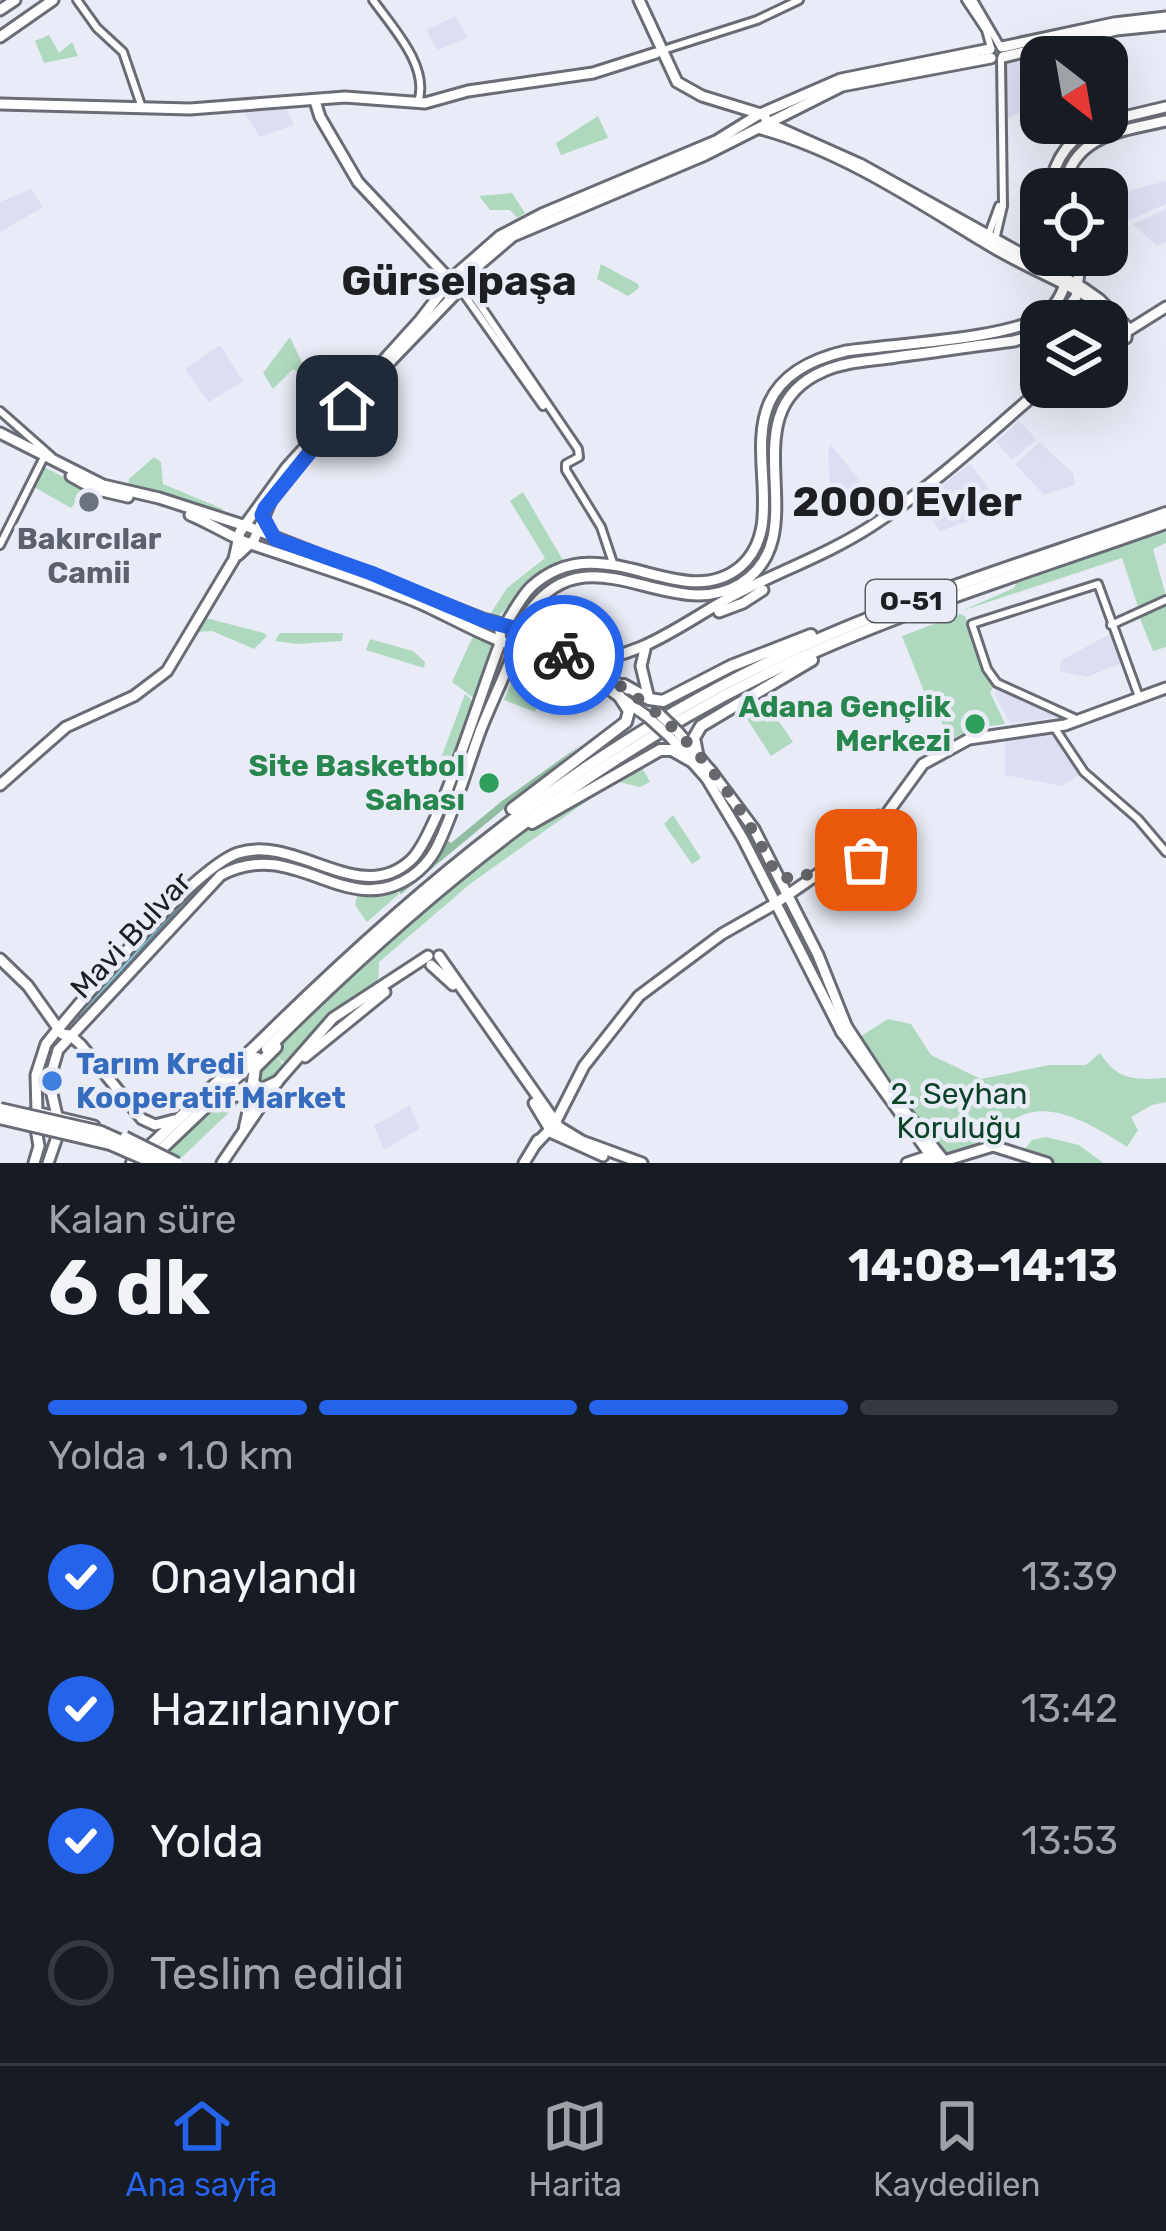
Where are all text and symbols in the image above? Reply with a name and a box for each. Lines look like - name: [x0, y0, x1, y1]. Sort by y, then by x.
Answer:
- north arrow: [1020, 36, 1128, 144]
- map controls: [1020, 36, 1128, 408]
- button: locate: [1020, 168, 1128, 276]
- district label: Gürselpaşa: [341, 256, 577, 306]
- button: layers: [1020, 300, 1128, 408]
- pin: [296, 355, 398, 457]
- icon: home: [314, 373, 380, 439]
- district label: 2000 Evler: [792, 477, 1022, 527]
- marker: Bakırcılar Camii: [76, 489, 102, 515]
- place label: Bakırcılar Camii: [17, 521, 162, 591]
- road number: O-51: [866, 580, 956, 622]
- courier: [504, 595, 624, 715]
- icon: bike: [531, 622, 597, 688]
- place label: Adana Gençlik Merkezi: [739, 689, 951, 759]
- marker: Adana Gençlik Merkezi: [962, 711, 988, 737]
- place label: Site Basketbol Sahası: [248, 748, 465, 818]
- marker: Site Basketbol Sahası: [476, 770, 502, 796]
- pin: [815, 809, 917, 911]
- icon: bag: [833, 827, 899, 893]
- street label: Mavi Bulvar: [63, 864, 199, 1006]
- place label: Tarım Kredi Kooperatif Market: [76, 1046, 346, 1116]
- marker: Tarım Kredi Kooperatif Market: [39, 1068, 65, 1094]
- park label: 2. Seyhan Koruluğu: [891, 1076, 1027, 1146]
- text: Kalan süre: [48, 1197, 237, 1243]
- text: 14:08–14:13: [848, 1239, 1118, 1292]
- text: 6 dk: [48, 1241, 210, 1334]
- text: Yolda · 1.0 km: [48, 1433, 294, 1479]
- icon: check: [48, 1544, 114, 1610]
- text: Onaylandı: [150, 1551, 358, 1604]
- text: 13:39: [1021, 1554, 1118, 1600]
- icon: check: [48, 1676, 114, 1742]
- text: Hazırlanıyor: [150, 1683, 399, 1736]
- text: 13:42: [1021, 1686, 1118, 1732]
- icon: check: [48, 1808, 114, 1874]
- text: Yolda: [150, 1815, 264, 1868]
- text: 13:53: [1021, 1818, 1118, 1864]
- text: Teslim edildi: [150, 1947, 404, 2000]
- tab: Ana sayfa: [126, 2093, 278, 2204]
- tab: Harita: [529, 2093, 622, 2204]
- tab: Kaydedilen: [873, 2093, 1040, 2204]

